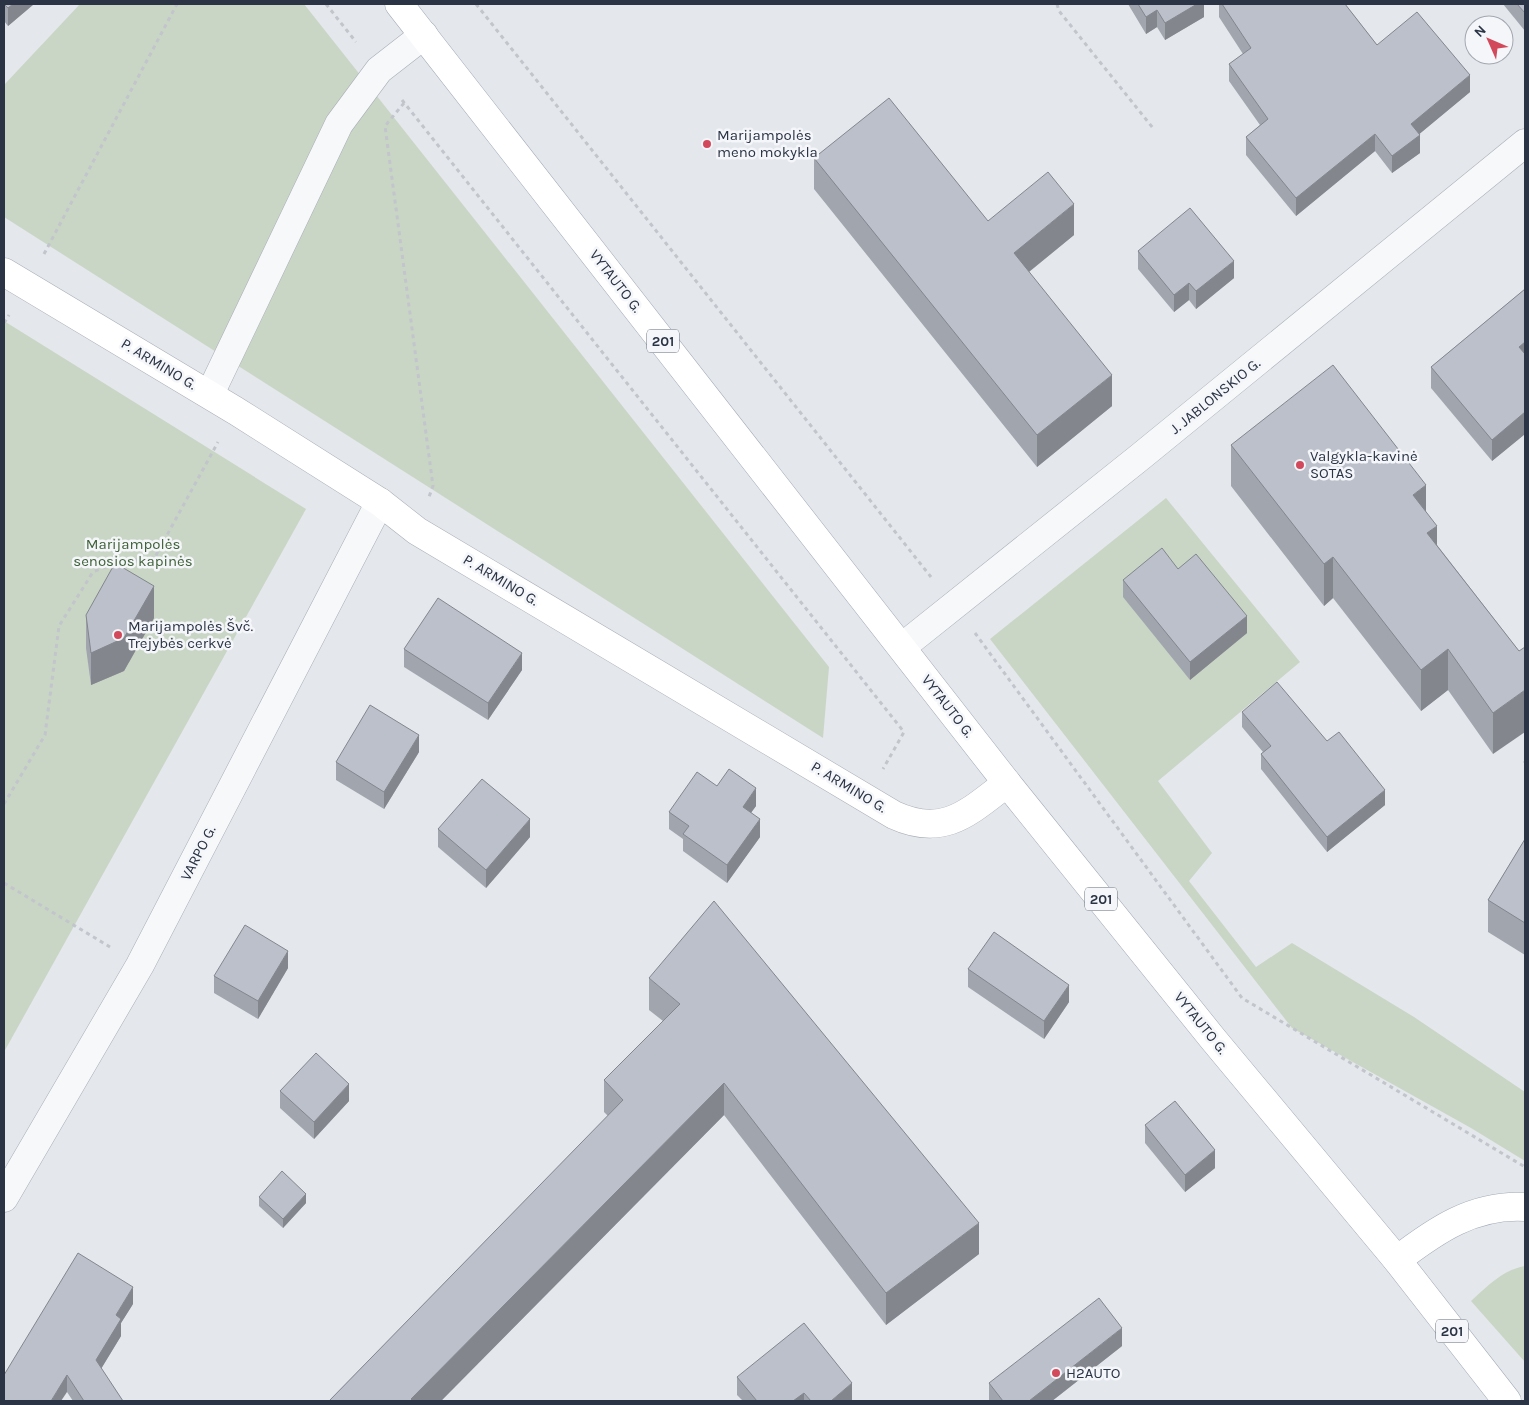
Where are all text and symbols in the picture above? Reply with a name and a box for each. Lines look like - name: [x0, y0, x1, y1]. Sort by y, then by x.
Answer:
- north arrow: [1464, 15, 1514, 65]
- text: N: [1471, 22, 1490, 41]
- place label: Marijampolės meno mokykla: [717, 126, 818, 161]
- marker: Marijampolės meno mokykla: [701, 138, 713, 150]
- street label: VYTAUTO G.: [586, 246, 646, 316]
- road number: 201: [647, 330, 679, 352]
- street label: P. ARMINO G.: [118, 334, 200, 394]
- street label: J. JABLONSKIO G.: [1166, 354, 1264, 438]
- place label: Valgykla-kavinė SOTAS: [1310, 447, 1418, 482]
- marker: Valgykla-kavinė SOTAS: [1294, 459, 1306, 471]
- park label: Marijampolės senosios kapinės: [73, 535, 193, 570]
- street label: P. ARMINO G.: [460, 550, 542, 610]
- place label: Marijampolės Švč. Trejybės cerkvė: [128, 617, 254, 652]
- marker: Marijampolės Švč. Trejybės cerkvė: [112, 629, 124, 641]
- street label: VYTAUTO G.: [918, 671, 978, 741]
- street label: P. ARMINO G.: [808, 757, 890, 817]
- street label: VARPO G.: [176, 822, 220, 884]
- road number: 201: [1085, 888, 1117, 911]
- street label: VYTAUTO G.: [1170, 988, 1232, 1058]
- road number: 201: [1436, 1320, 1468, 1342]
- place label: H2AUTO: [1066, 1364, 1120, 1382]
- marker: H2AUTO: [1050, 1367, 1062, 1379]

